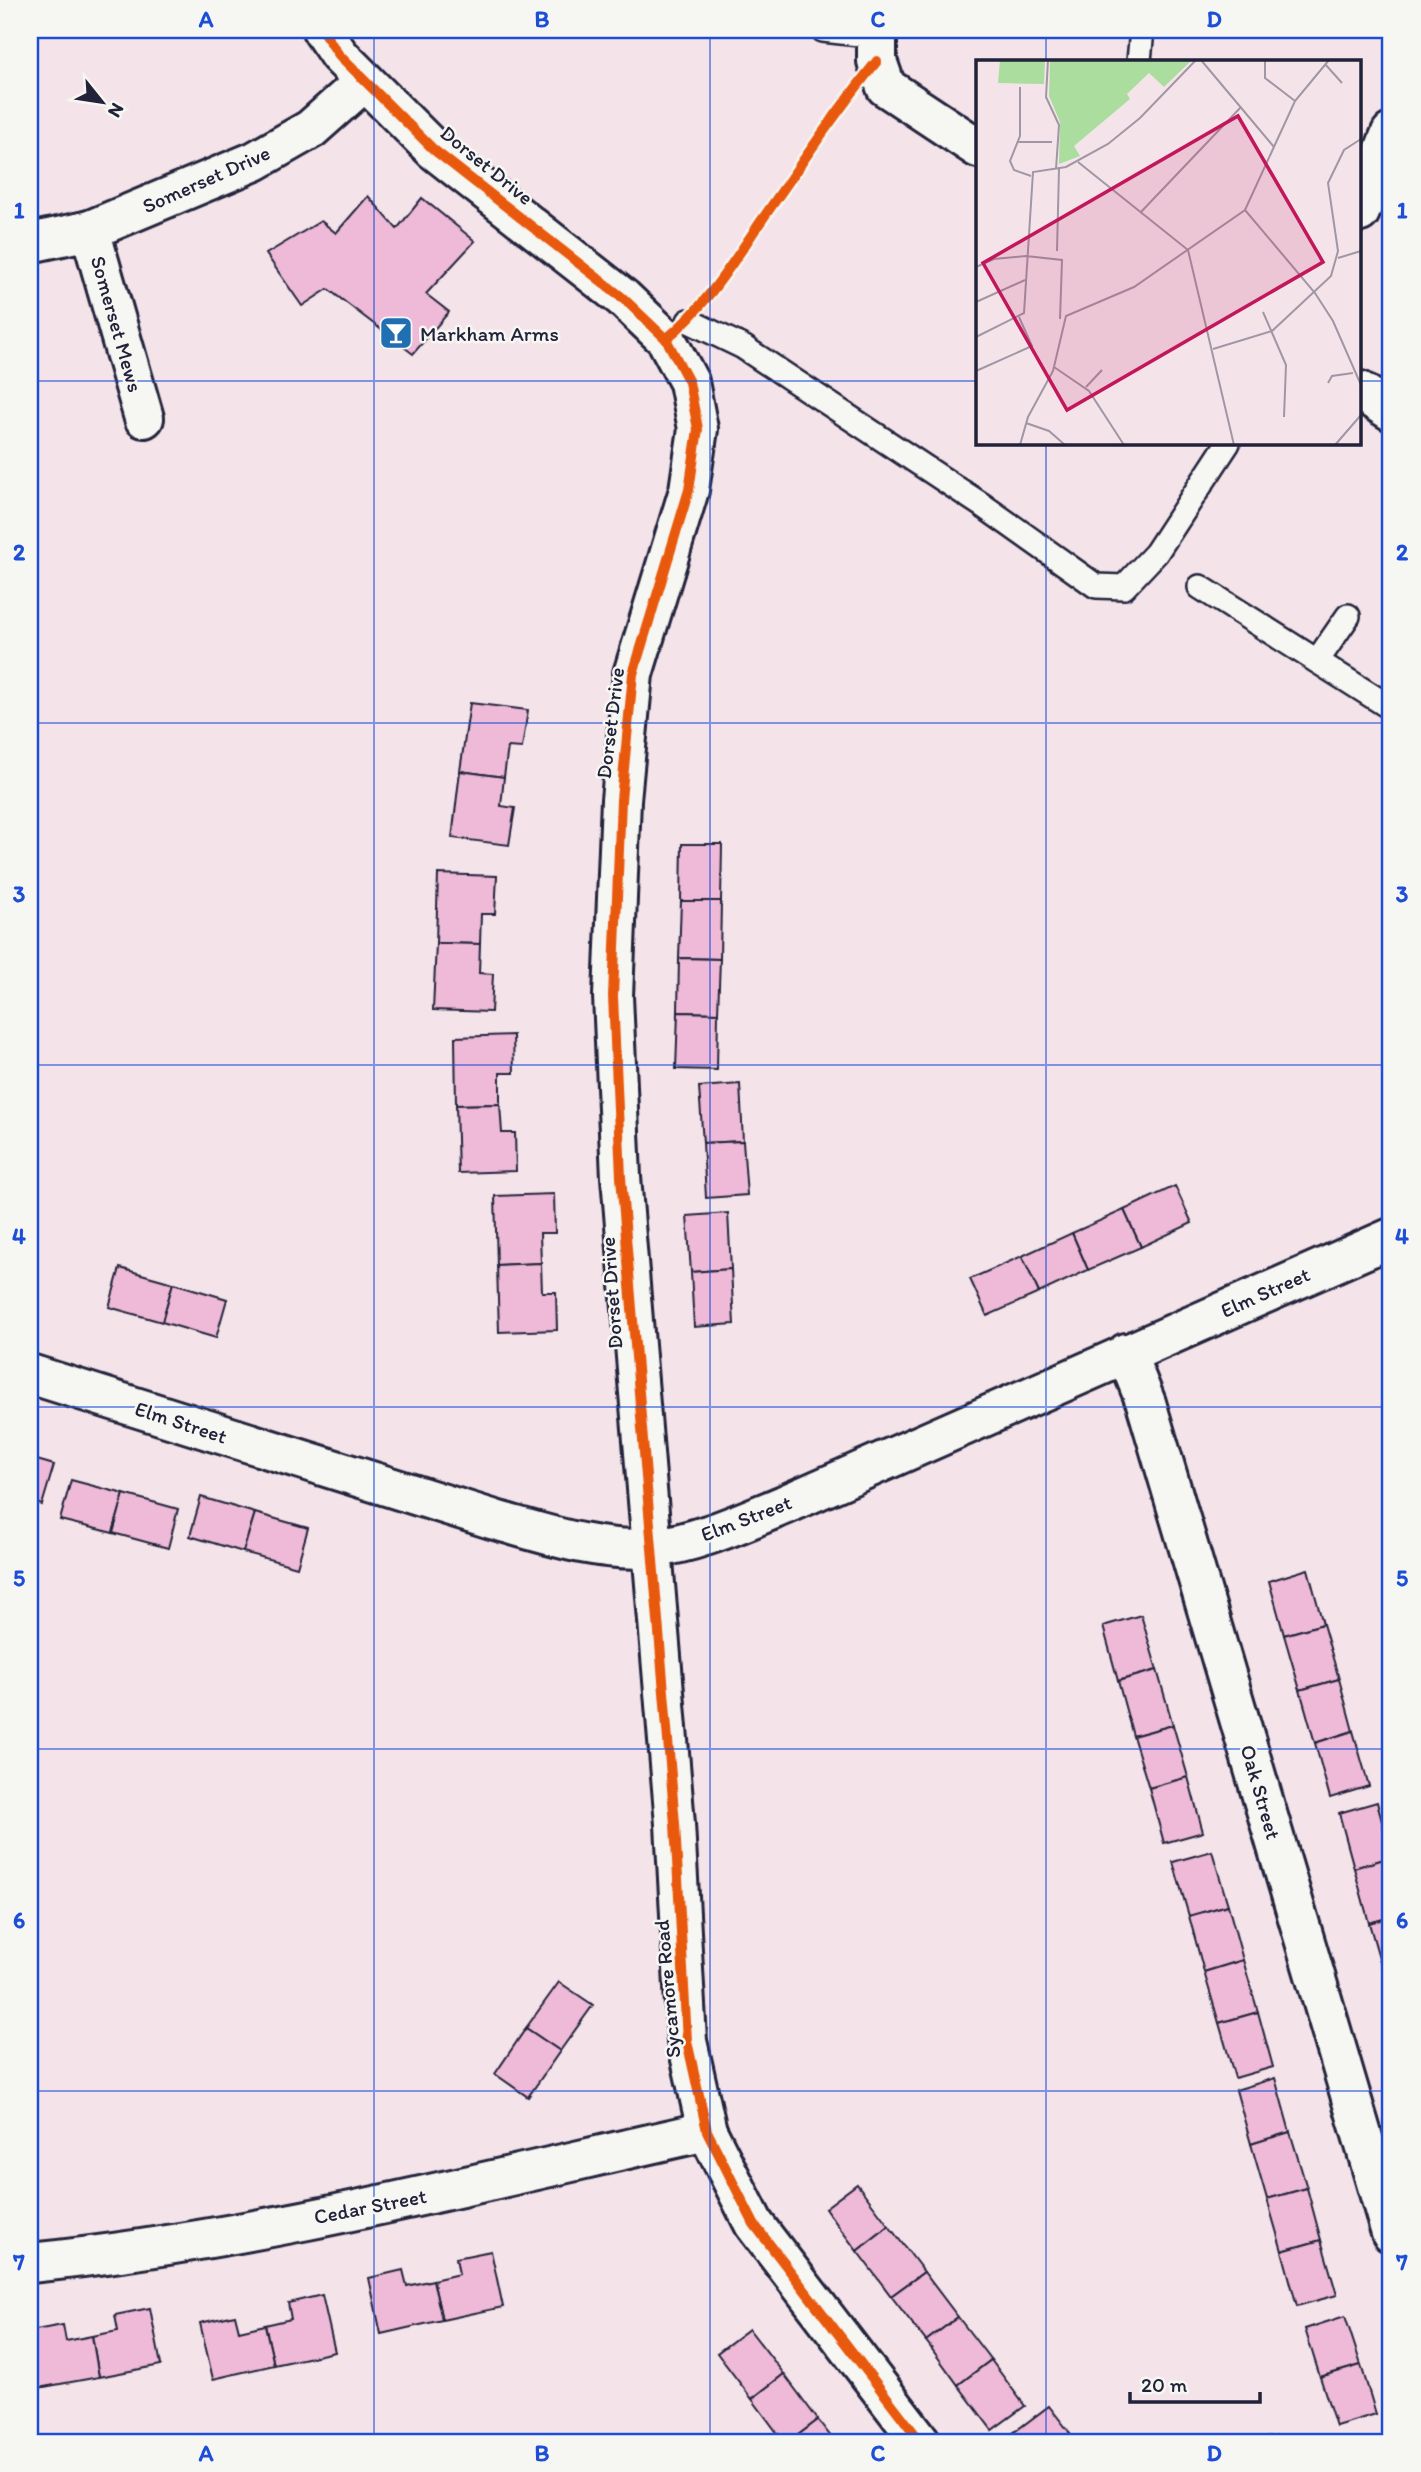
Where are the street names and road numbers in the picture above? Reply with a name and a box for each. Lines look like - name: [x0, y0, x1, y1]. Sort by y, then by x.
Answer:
- street label: Dorset Drive: [436, 120, 538, 210]
- street label: Somerset Drive: [138, 140, 274, 218]
- street label: Somerset Mews: [86, 253, 148, 395]
- street label: Dorset Drive: [591, 666, 629, 780]
- street label: Dorset Drive: [595, 1236, 627, 1350]
- street label: Elm Street: [1217, 1261, 1314, 1323]
- street label: Elm Street: [132, 1395, 230, 1449]
- street label: Elm Street: [697, 1489, 795, 1547]
- street label: Oak Street: [1236, 1742, 1286, 1842]
- street label: Sycamore Road: [649, 1919, 685, 2059]
- street label: Cedar Street: [312, 2183, 429, 2229]

